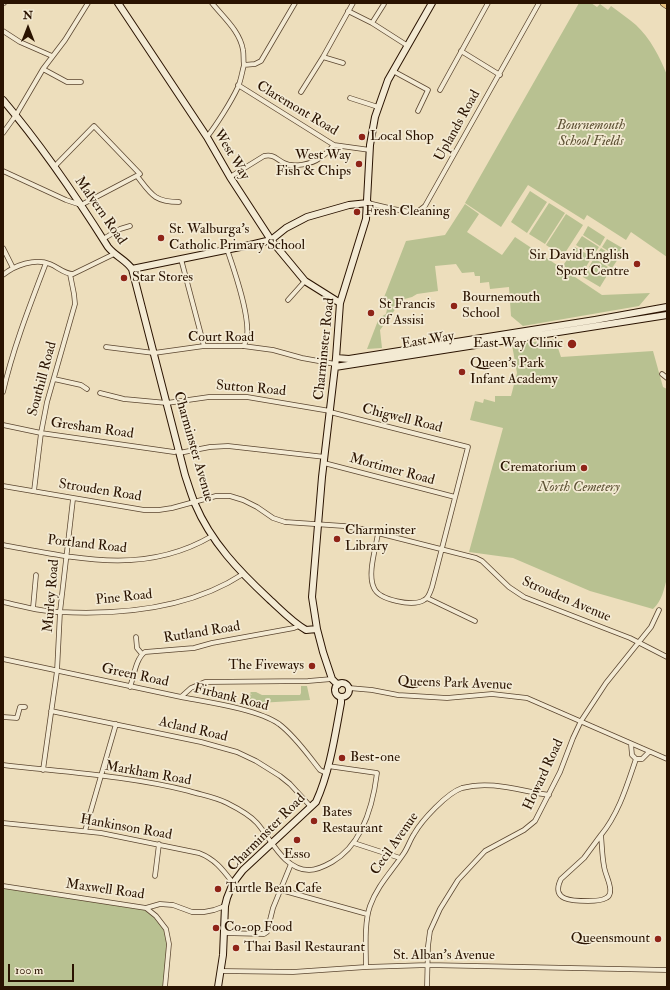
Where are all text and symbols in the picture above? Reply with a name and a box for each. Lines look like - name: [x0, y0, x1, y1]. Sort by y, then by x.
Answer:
- north arrow: [8, 8, 48, 48]
- text: N: [23, 9, 33, 22]
- street label: Claremont Road: [253, 78, 341, 140]
- street label: Uplands Road: [432, 87, 484, 165]
- park label: Bournemouth School Fields: [557, 118, 625, 150]
- street label: West Way: [209, 127, 253, 183]
- place label: Local Shop: [370, 129, 434, 145]
- marker: Local Shop: [357, 132, 367, 142]
- place label: West Way Fish & Chips: [276, 148, 351, 180]
- marker: West Way Fish & Chips: [354, 159, 364, 169]
- street label: Malvern Road: [70, 174, 130, 248]
- place label: Fresh Cleaning: [365, 204, 450, 220]
- marker: Fresh Cleaning: [352, 207, 362, 217]
- place label: St. Walburga's Catholic Primary School: [169, 222, 305, 254]
- marker: St. Walburga's Catholic Primary School: [156, 233, 166, 243]
- place label: Sir David English Sport Centre: [529, 248, 629, 280]
- marker: Sir David English Sport Centre: [632, 259, 642, 269]
- place label: Star Stores: [132, 270, 193, 286]
- marker: Star Stores: [119, 273, 129, 283]
- place label: Bournemouth School: [462, 290, 540, 322]
- street label: Charminster Road: [311, 297, 339, 401]
- place label: St Francis of Assisi: [379, 297, 435, 330]
- marker: Bournemouth School: [449, 301, 459, 311]
- marker: St Francis of Assisi: [366, 308, 376, 318]
- street label: East Way: [401, 329, 455, 353]
- street label: Court Road: [188, 330, 254, 346]
- place label: East Way Clinic: [473, 336, 563, 352]
- marker: East Way Clinic: [566, 338, 578, 350]
- street label: Southill Road: [25, 340, 61, 418]
- place label: Queen's Park Infant Academy: [470, 356, 558, 388]
- marker: Queen's Park Infant Academy: [457, 367, 467, 377]
- street label: Sutton Road: [215, 378, 287, 400]
- street label: Charminster Avenue: [169, 390, 217, 504]
- street label: Chigwell Road: [360, 401, 444, 437]
- street label: Gresham Road: [49, 415, 135, 443]
- street label: Mortimer Road: [348, 451, 436, 489]
- place label: Crematorium: [500, 460, 576, 476]
- marker: Crematorium: [579, 463, 589, 473]
- street label: Strouden Road: [57, 476, 143, 506]
- park label: North Cemetery: [538, 480, 620, 496]
- place label: Charminster Library: [345, 523, 416, 556]
- street label: Portland Road: [46, 532, 128, 558]
- marker: Charminster Library: [332, 534, 342, 544]
- street label: Murley Road: [40, 559, 64, 633]
- street label: Strouden Avenue: [519, 574, 613, 626]
- street label: Pine Road: [95, 587, 153, 609]
- street label: Rutland Road: [163, 619, 241, 647]
- place label: The Fiveways: [228, 658, 304, 674]
- street label: Green Road: [100, 661, 170, 691]
- marker: The Fiveways: [307, 661, 317, 671]
- street label: Queens Park Avenue: [397, 674, 513, 694]
- street label: Firbank Road: [192, 681, 270, 715]
- street label: Acland Road: [157, 714, 229, 746]
- street label: Howard Road: [520, 737, 568, 813]
- place label: Best-one: [350, 750, 400, 766]
- marker: Best-one: [337, 753, 347, 763]
- street label: Markham Road: [104, 758, 192, 790]
- street label: Charminster Road: [225, 791, 309, 875]
- place label: Bates Restaurant: [322, 805, 383, 838]
- street label: Cecil Avenue: [367, 809, 423, 879]
- street label: Hankinson Road: [79, 812, 173, 844]
- marker: Bates Restaurant: [309, 816, 319, 826]
- marker: Esso: [292, 835, 302, 845]
- place label: Esso: [284, 847, 310, 863]
- street label: Maxwell Road: [65, 876, 145, 904]
- place label: Turtle Bean Cafe: [226, 881, 321, 897]
- marker: Turtle Bean Cafe: [213, 884, 223, 894]
- place label: Co-op Food: [224, 920, 292, 936]
- marker: Co-op Food: [211, 923, 221, 933]
- place label: Queensmount: [571, 931, 650, 947]
- marker: Queensmount: [653, 934, 663, 944]
- place label: Thai Basil Restaurant: [244, 940, 365, 956]
- marker: Thai Basil Restaurant: [231, 943, 241, 953]
- street label: St. Alban's Avenue: [393, 948, 495, 964]
- scale bar: [10, 956, 76, 982]
- text: 100 m: [15, 963, 43, 978]

